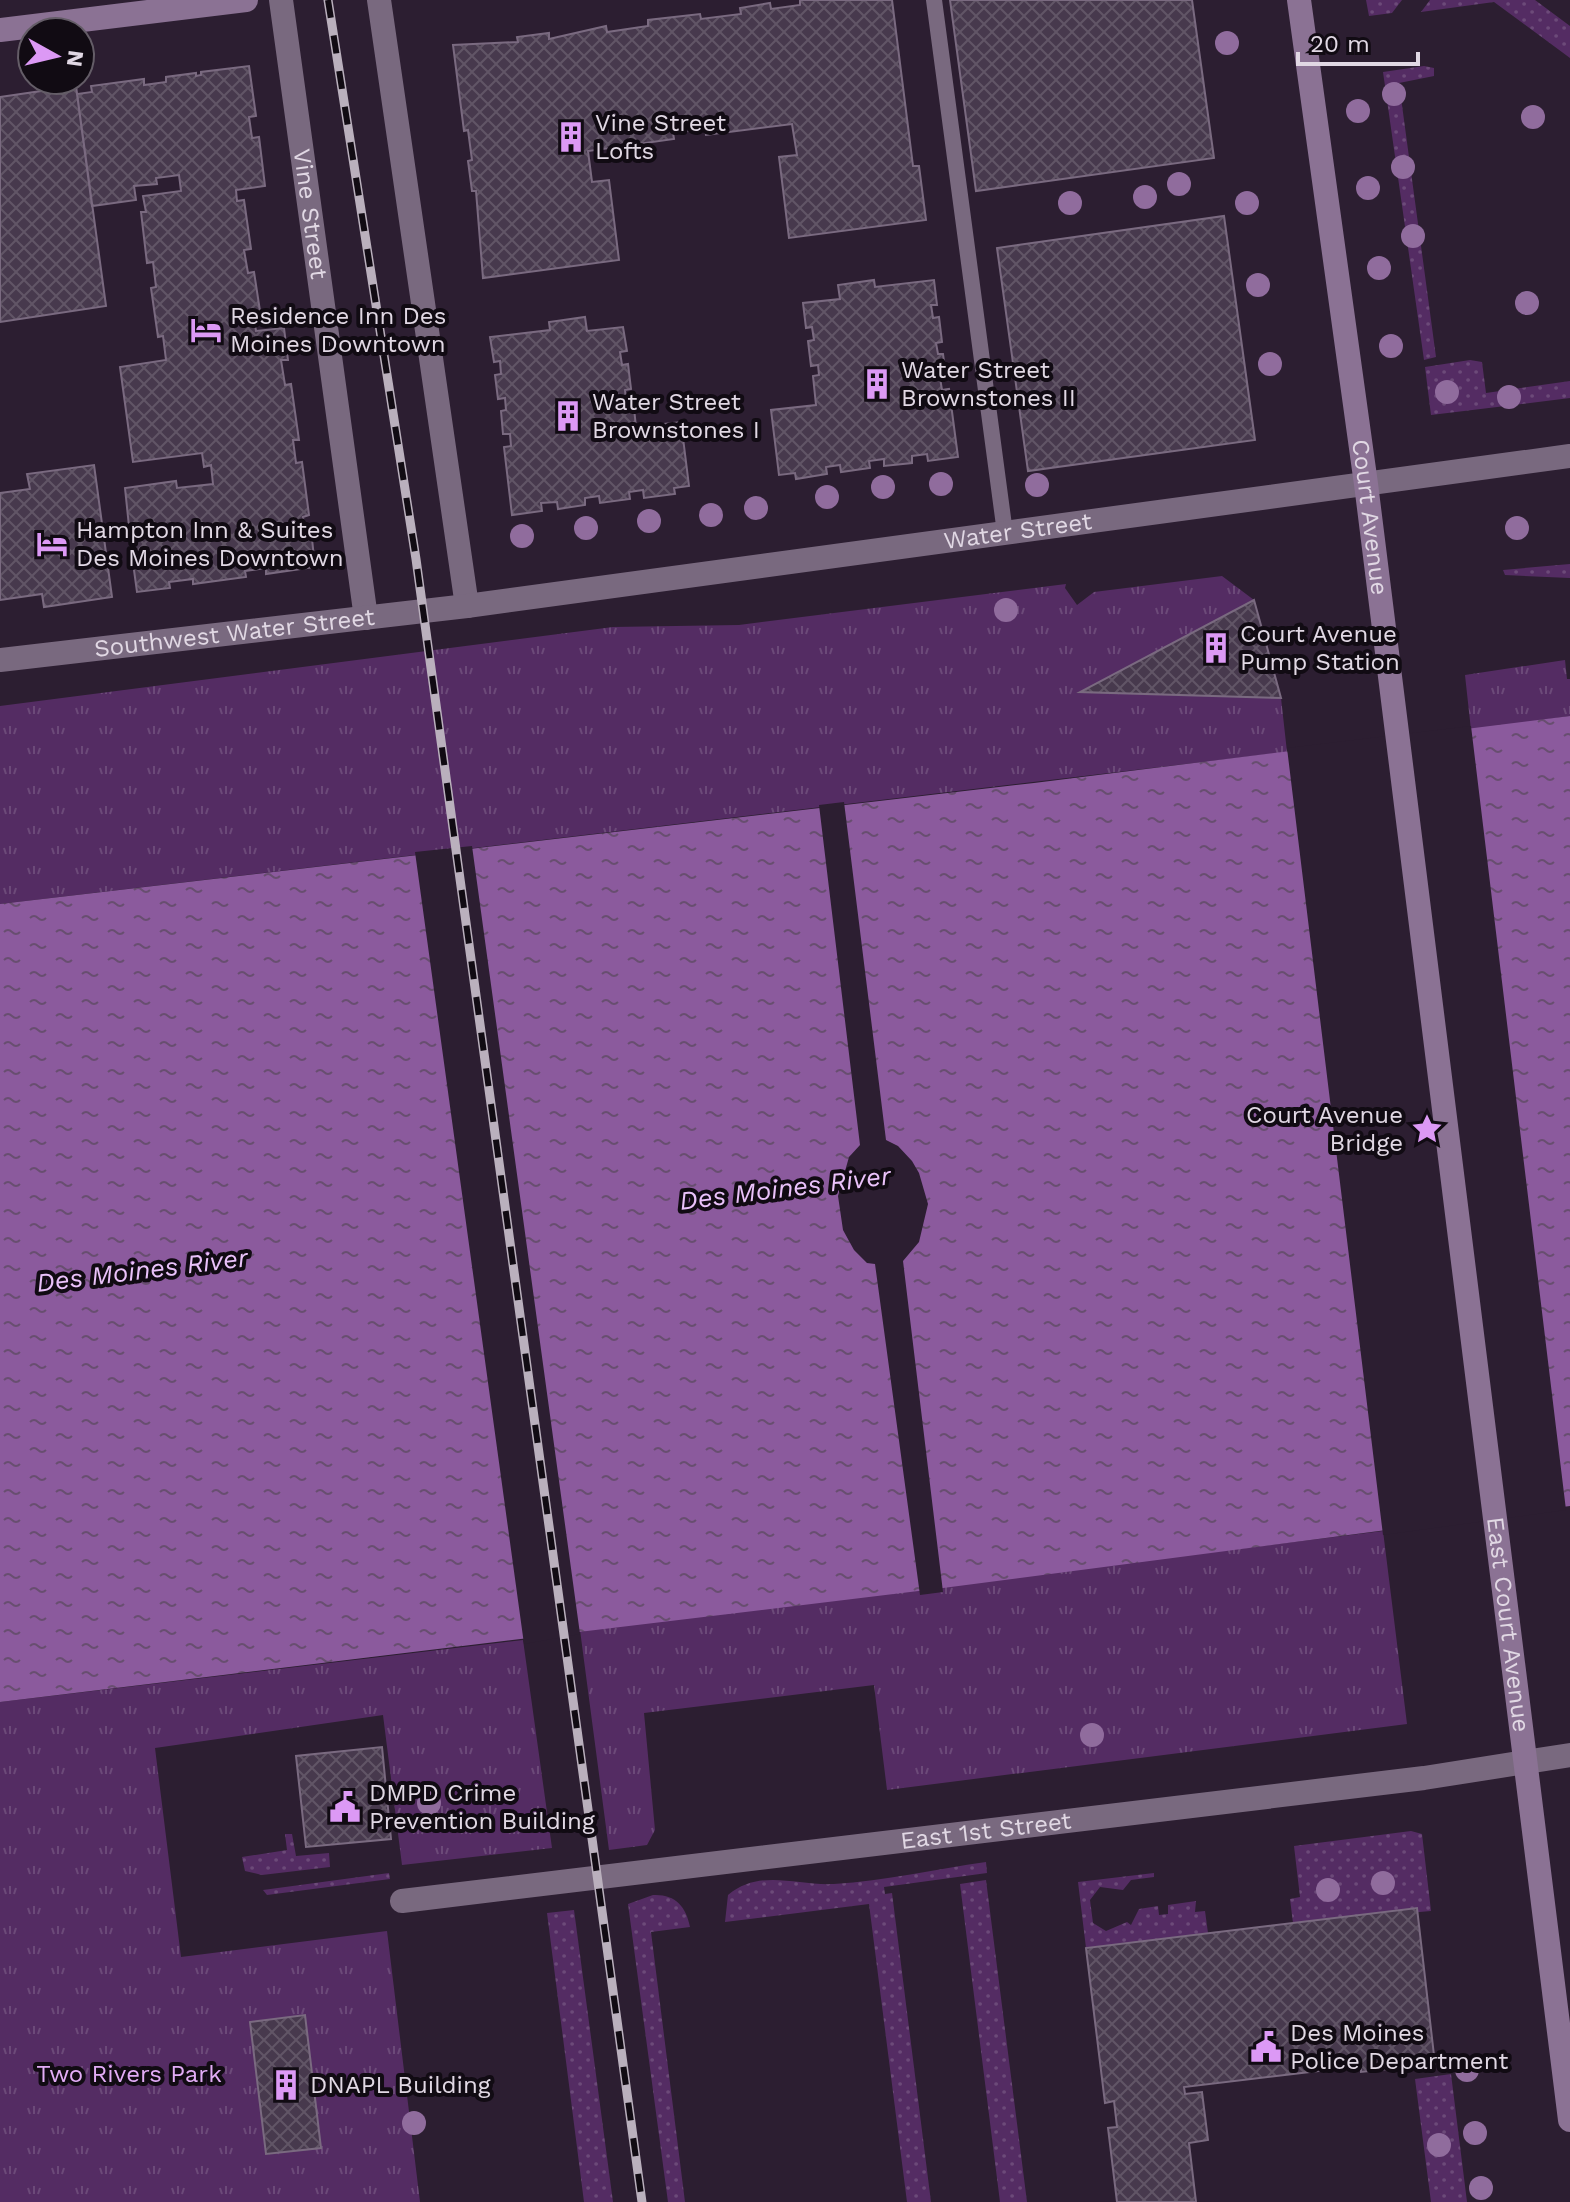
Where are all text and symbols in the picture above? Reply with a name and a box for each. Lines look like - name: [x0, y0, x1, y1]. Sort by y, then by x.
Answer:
- north arrow: [16, 16, 96, 96]
- scale bar: [1298, 16, 1418, 66]
- text: 20 m: [1310, 30, 1370, 58]
- text: N: [62, 49, 89, 69]
- place label: Vine Street Lofts: [595, 109, 726, 165]
- building icon: Vine Street Lofts: [554, 120, 588, 154]
- street label: Vine Street: [288, 147, 333, 281]
- place label: Residence Inn Des Moines Downtown: [230, 302, 446, 358]
- hotel icon: Residence Inn Des Moines Downtown: [189, 313, 223, 347]
- place label: Water Street Brownstones II: [901, 356, 1076, 412]
- building icon: Water Street Brownstones II: [860, 367, 894, 401]
- place label: Water Street Brownstones I: [592, 388, 760, 444]
- building icon: Water Street Brownstones I: [551, 399, 585, 433]
- street label: Court Avenue: [1346, 437, 1394, 597]
- street label: Water Street: [942, 507, 1093, 555]
- place label: Hampton Inn & Suites Des Moines Downtown: [76, 516, 344, 572]
- hotel icon: Hampton Inn & Suites Des Moines Downtown: [35, 527, 69, 561]
- street label: Southwest Water Street: [93, 603, 376, 663]
- place label: Court Avenue Pump Station: [1240, 620, 1400, 676]
- building icon: Court Avenue Pump Station: [1199, 631, 1233, 665]
- place label: Court Avenue Bridge: [1246, 1101, 1403, 1157]
- place icon: Court Avenue Bridge: [1410, 1112, 1444, 1146]
- water label: Des Moines River: [678, 1160, 893, 1216]
- water label: Des Moines River: [35, 1242, 250, 1298]
- street label: East Court Avenue: [1481, 1515, 1536, 1734]
- place label: DMPD Crime Prevention Building: [369, 1779, 595, 1835]
- public building icon: DMPD Crime Prevention Building: [328, 1790, 362, 1824]
- street label: East 1st Street: [899, 1807, 1073, 1855]
- place label: Des Moines Police Department: [1290, 2019, 1508, 2075]
- public building icon: Des Moines Police Department: [1249, 2030, 1283, 2064]
- park label: Two Rivers Park: [36, 2060, 222, 2088]
- building icon: DNAPL Building: [269, 2068, 303, 2102]
- place label: DNAPL Building: [310, 2071, 491, 2099]

